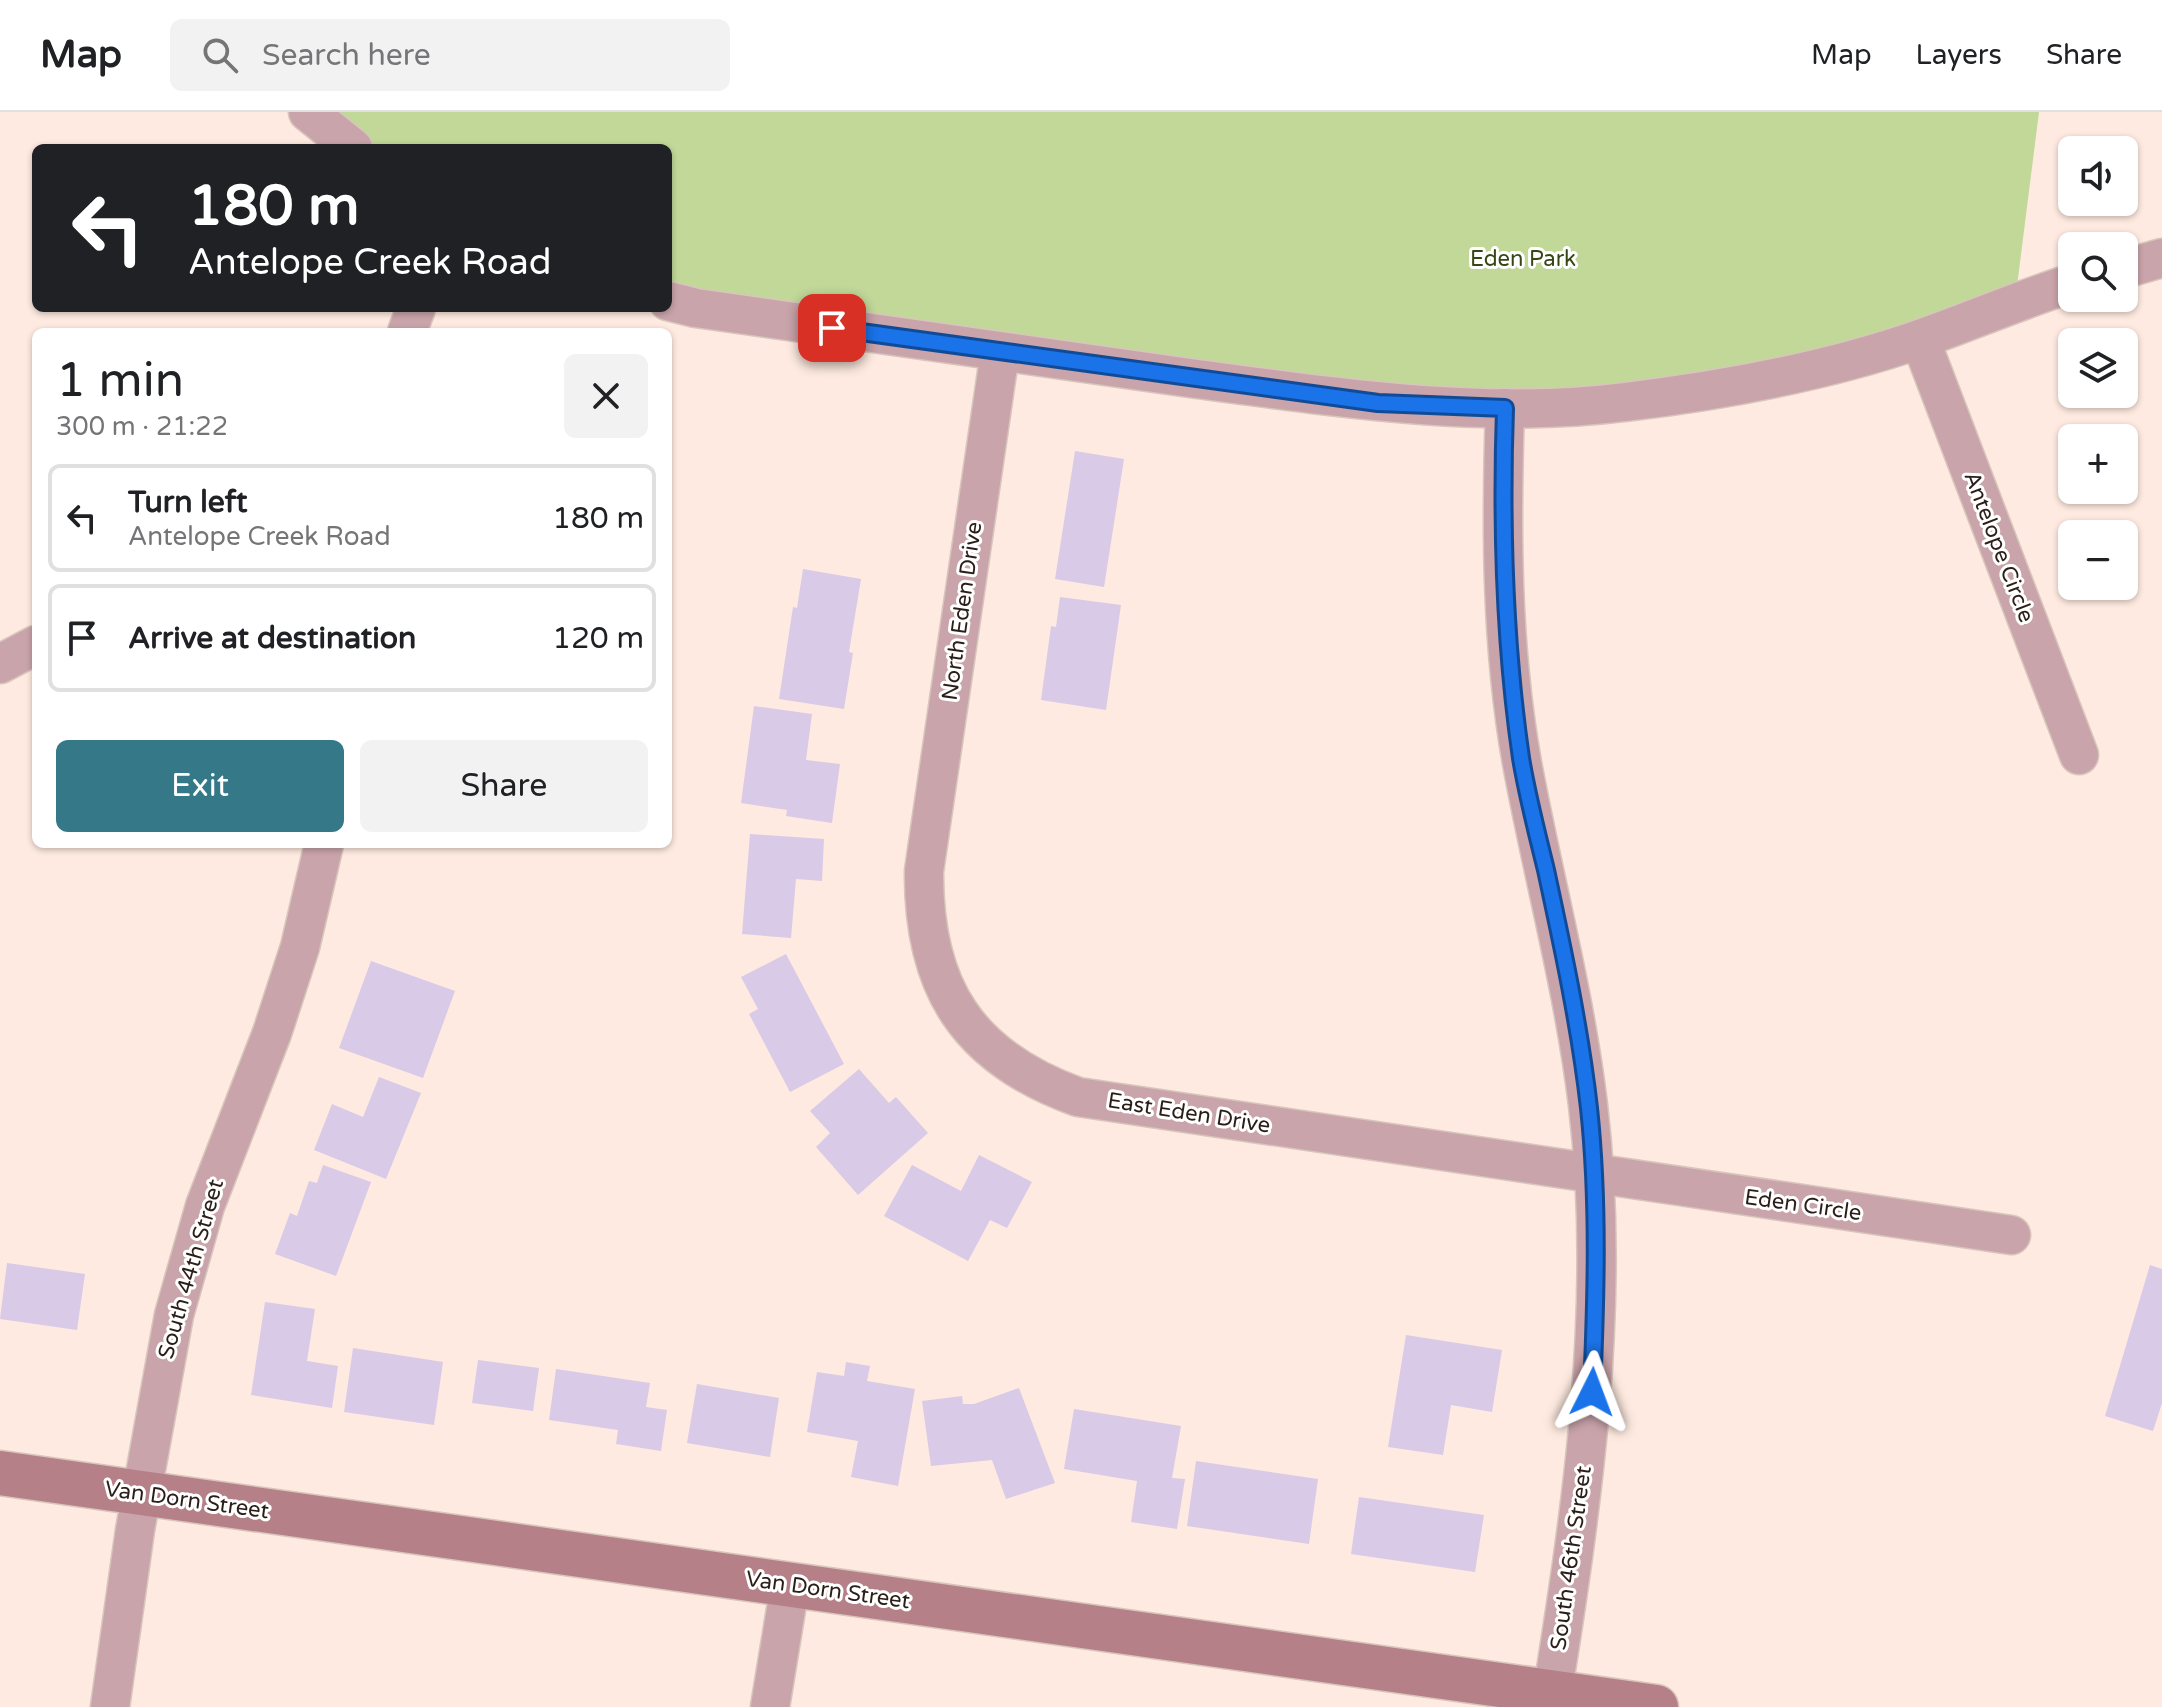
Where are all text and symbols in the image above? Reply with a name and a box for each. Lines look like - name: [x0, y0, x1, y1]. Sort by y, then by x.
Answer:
- search box: [170, 19, 730, 91]
- text: Map: [40, 32, 122, 78]
- icon: search: [198, 33, 242, 77]
- text: Search here: [262, 37, 431, 74]
- text: Map: [1811, 38, 1872, 72]
- text: Layers: [1916, 38, 2002, 72]
- text: Share: [2046, 38, 2122, 72]
- map controls: [2058, 136, 2138, 600]
- button: sound: [2058, 136, 2138, 216]
- text: 180 m: [188, 173, 359, 240]
- icon: left: [56, 176, 160, 280]
- button: search: [2058, 232, 2138, 312]
- text: Antelope Creek Road: [188, 241, 552, 284]
- park label: Eden Park: [1470, 246, 1576, 272]
- pin: [798, 294, 866, 362]
- icon: arrive: [810, 306, 854, 350]
- button: layers: [2058, 328, 2138, 408]
- text: 1 min: [56, 352, 184, 410]
- button: close: [564, 354, 648, 438]
- text: 300 m · 21:22: [56, 411, 228, 442]
- button: +: [2058, 424, 2138, 504]
- street label: Antelope Circle: [1958, 468, 2040, 626]
- text: Turn left: [128, 484, 247, 521]
- icon: left: [60, 496, 104, 540]
- text: 180 m: [552, 500, 644, 537]
- street label: North Eden Drive: [937, 520, 987, 702]
- button: −: [2058, 520, 2138, 600]
- text: Antelope Creek Road: [128, 521, 391, 552]
- icon: arrive: [60, 616, 104, 660]
- text: Arrive at destination: [128, 620, 416, 657]
- text: 120 m: [552, 620, 644, 657]
- button: Exit: [56, 740, 344, 832]
- button: Share: [360, 740, 648, 832]
- street label: East Eden Drive: [1106, 1087, 1272, 1139]
- street label: South 44th Street: [153, 1176, 229, 1362]
- street label: Eden Circle: [1743, 1184, 1863, 1226]
- position arrow: [1550, 1350, 1634, 1434]
- street label: South 46th Street: [1545, 1464, 1597, 1652]
- street label: Van Dorn Street: [103, 1476, 271, 1524]
- street label: Van Dorn Street: [744, 1566, 912, 1614]

